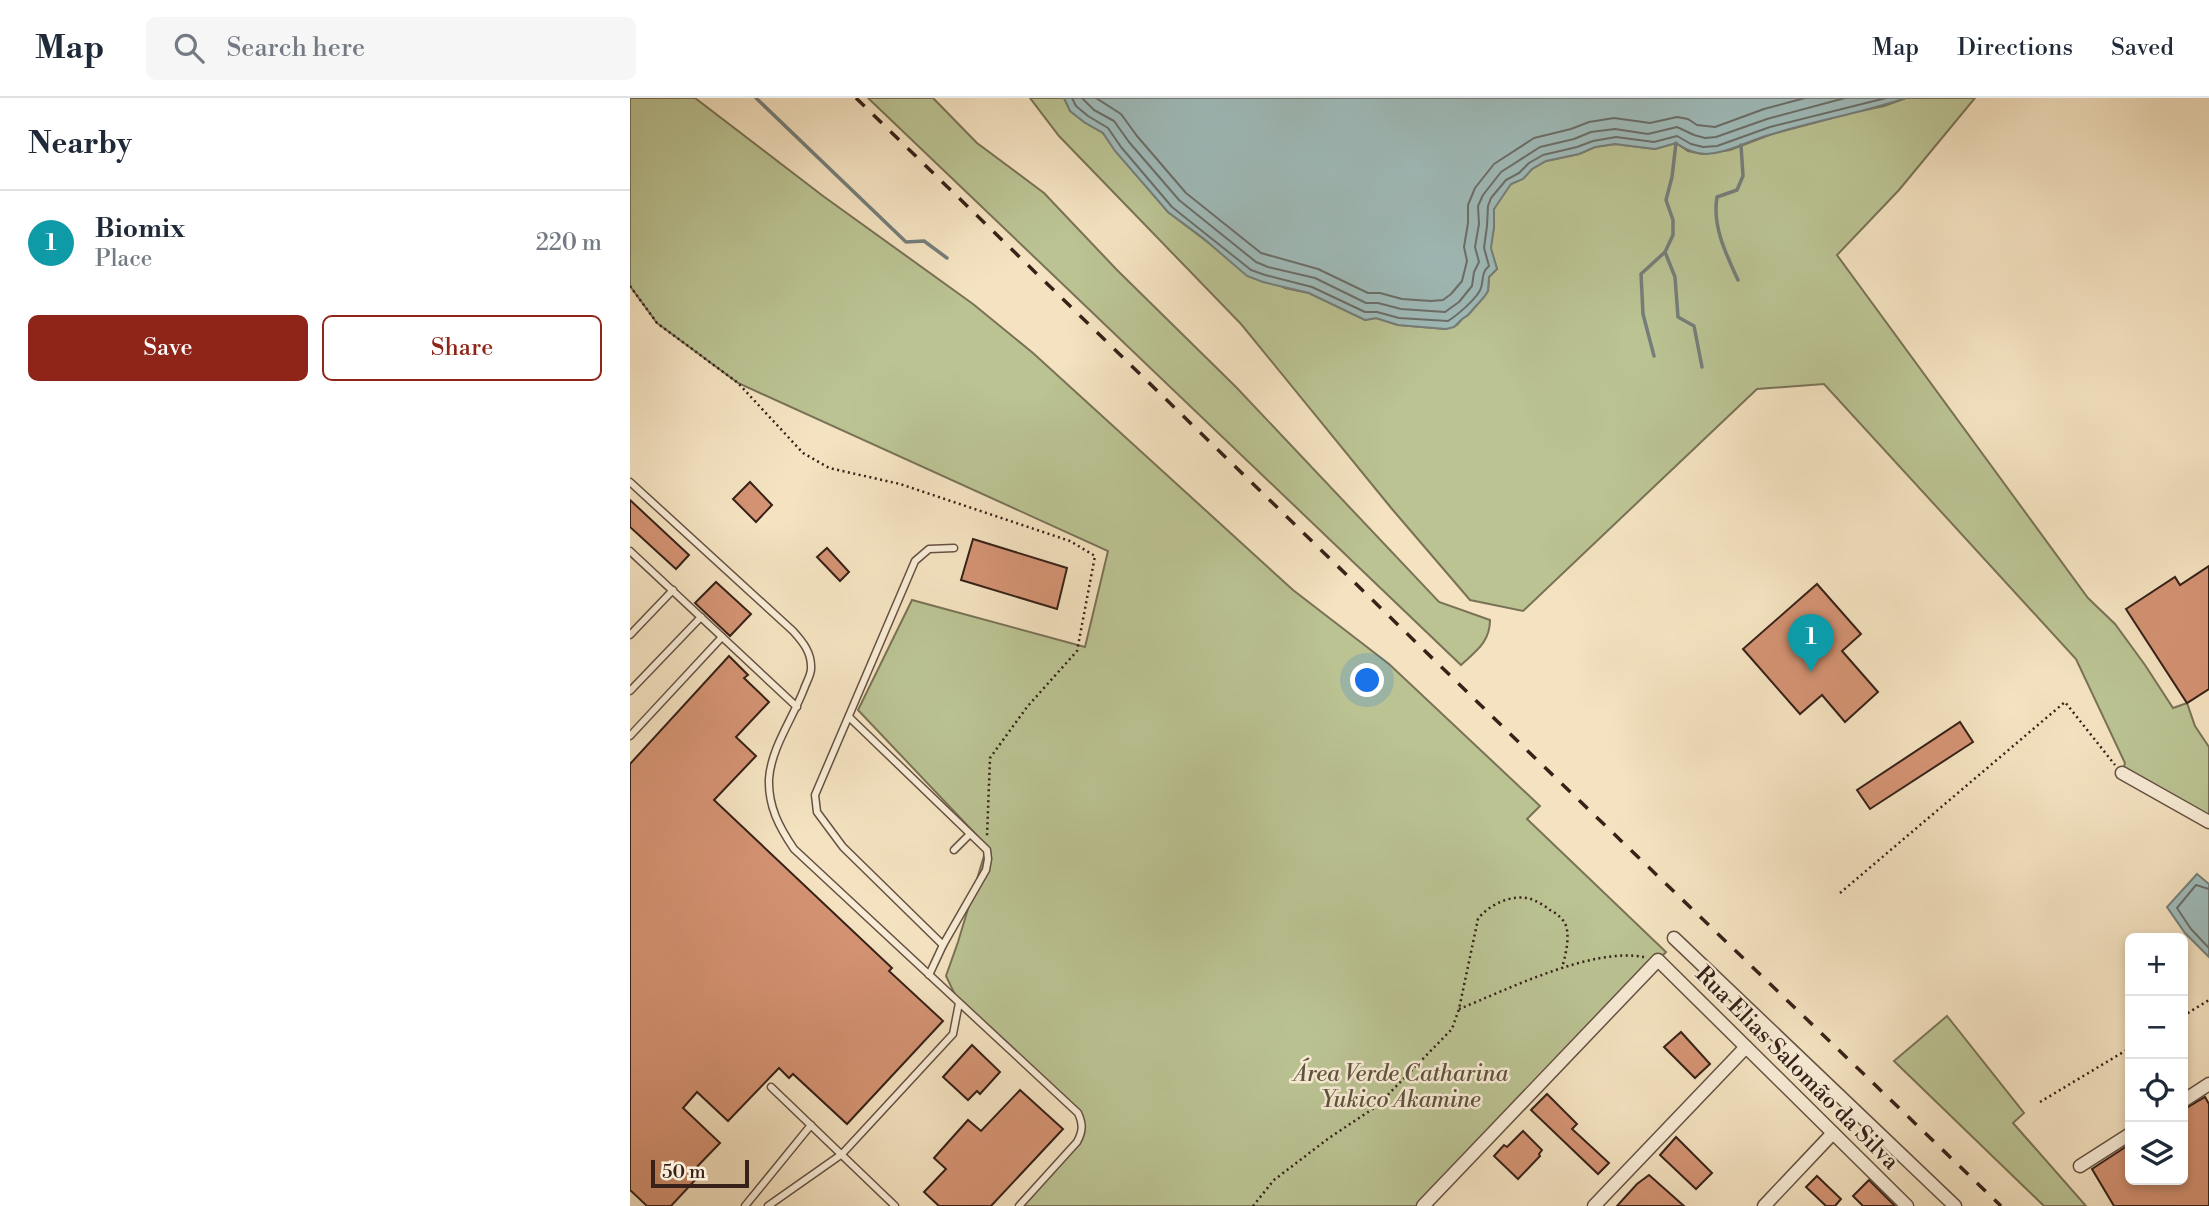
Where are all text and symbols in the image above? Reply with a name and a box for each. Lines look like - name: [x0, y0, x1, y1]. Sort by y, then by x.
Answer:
- search box: [146, 17, 636, 80]
- text: Map: [35, 28, 104, 69]
- icon: search: [170, 29, 208, 67]
- text: Search here: [226, 32, 365, 64]
- text: Map: [1872, 33, 1919, 63]
- text: Directions: [1957, 33, 2073, 63]
- text: Saved: [2111, 33, 2174, 63]
- text: Nearby: [28, 125, 132, 163]
- text: Biomix: [95, 213, 185, 245]
- text: 1: [45, 229, 57, 257]
- text: 220 m: [536, 229, 602, 257]
- text: Place: [95, 245, 152, 273]
- button: Save: [28, 315, 308, 381]
- button: Share: [322, 315, 602, 381]
- pin: 1: [1788, 614, 1834, 672]
- your location: [1350, 663, 1384, 697]
- map controls: [2125, 933, 2188, 1185]
- button: +: [2125, 933, 2188, 996]
- street label: Rua Elias Salomão da Silva: [1689, 960, 1905, 1176]
- button: −: [2125, 996, 2188, 1059]
- park label: Área Verde Catharina Yukico Akamine: [1291, 1057, 1509, 1114]
- button: locate: [2125, 1059, 2188, 1122]
- button: layers: [2125, 1122, 2188, 1185]
- scale bar: [651, 1157, 749, 1189]
- text: 50 m: [662, 1160, 706, 1184]

